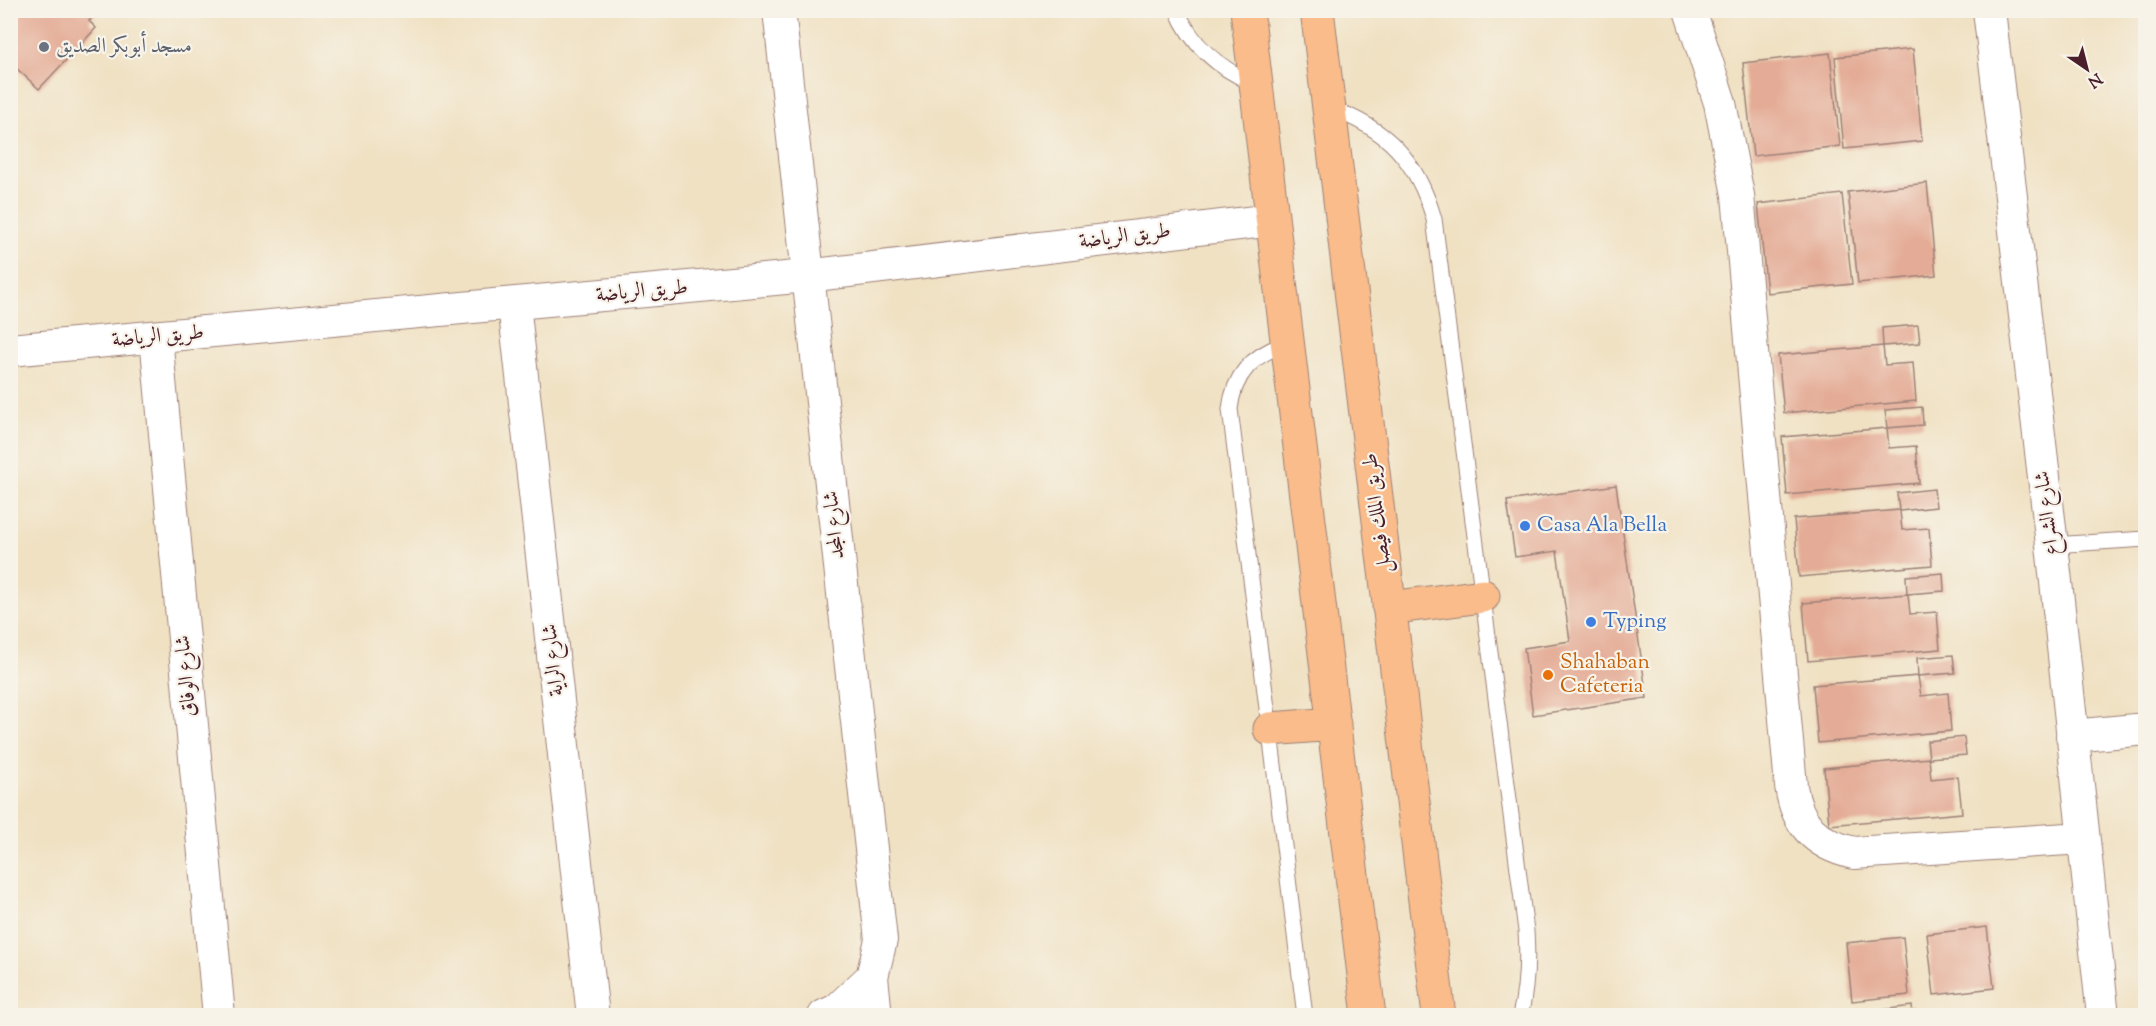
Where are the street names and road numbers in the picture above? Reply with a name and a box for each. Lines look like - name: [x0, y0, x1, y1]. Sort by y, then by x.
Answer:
- street label: طريق الرياضة: [1077, 217, 1173, 257]
- street label: طريق الرياضة: [595, 273, 689, 311]
- street label: طريق الرياضة: [111, 318, 205, 356]
- street label: طريق الملك فيصل: [1356, 451, 1400, 575]
- street label: شارع الشراع: [2028, 469, 2069, 557]
- street label: شارع المجد: [816, 489, 855, 561]
- street label: شارع الراية: [535, 622, 574, 698]
- street label: شارع الوفاق: [168, 634, 207, 718]

